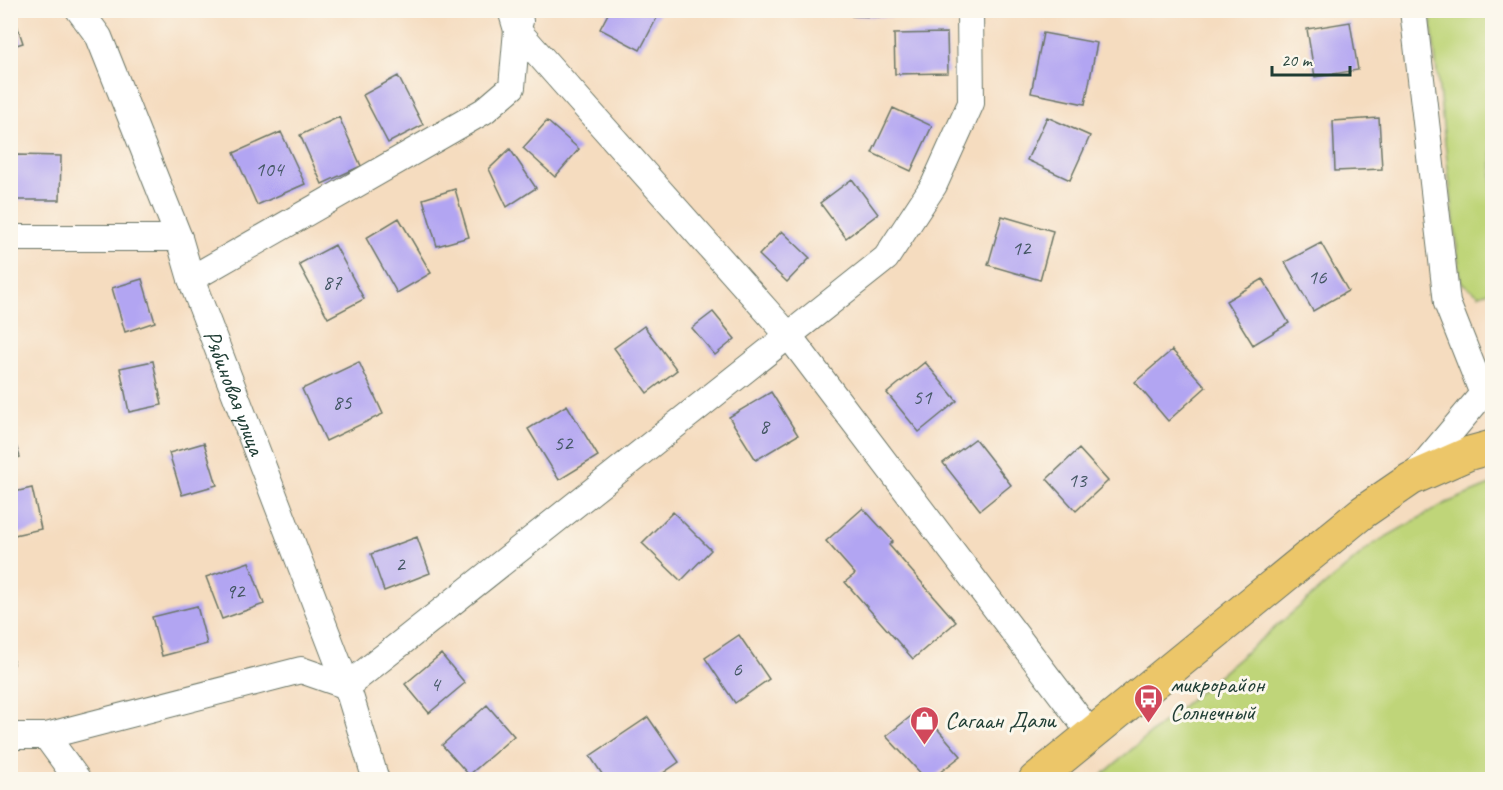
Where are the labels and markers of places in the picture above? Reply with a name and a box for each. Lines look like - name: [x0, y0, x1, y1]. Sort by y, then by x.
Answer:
- place label: микрорайон Солнечный: [1170, 669, 1266, 727]
- bus stop icon: микрорайон Солнечный: [1133, 682, 1165, 724]
- shop icon: Сагаан Дали: [908, 704, 940, 746]
- place label: Сагаан Дали: [945, 705, 1057, 735]

